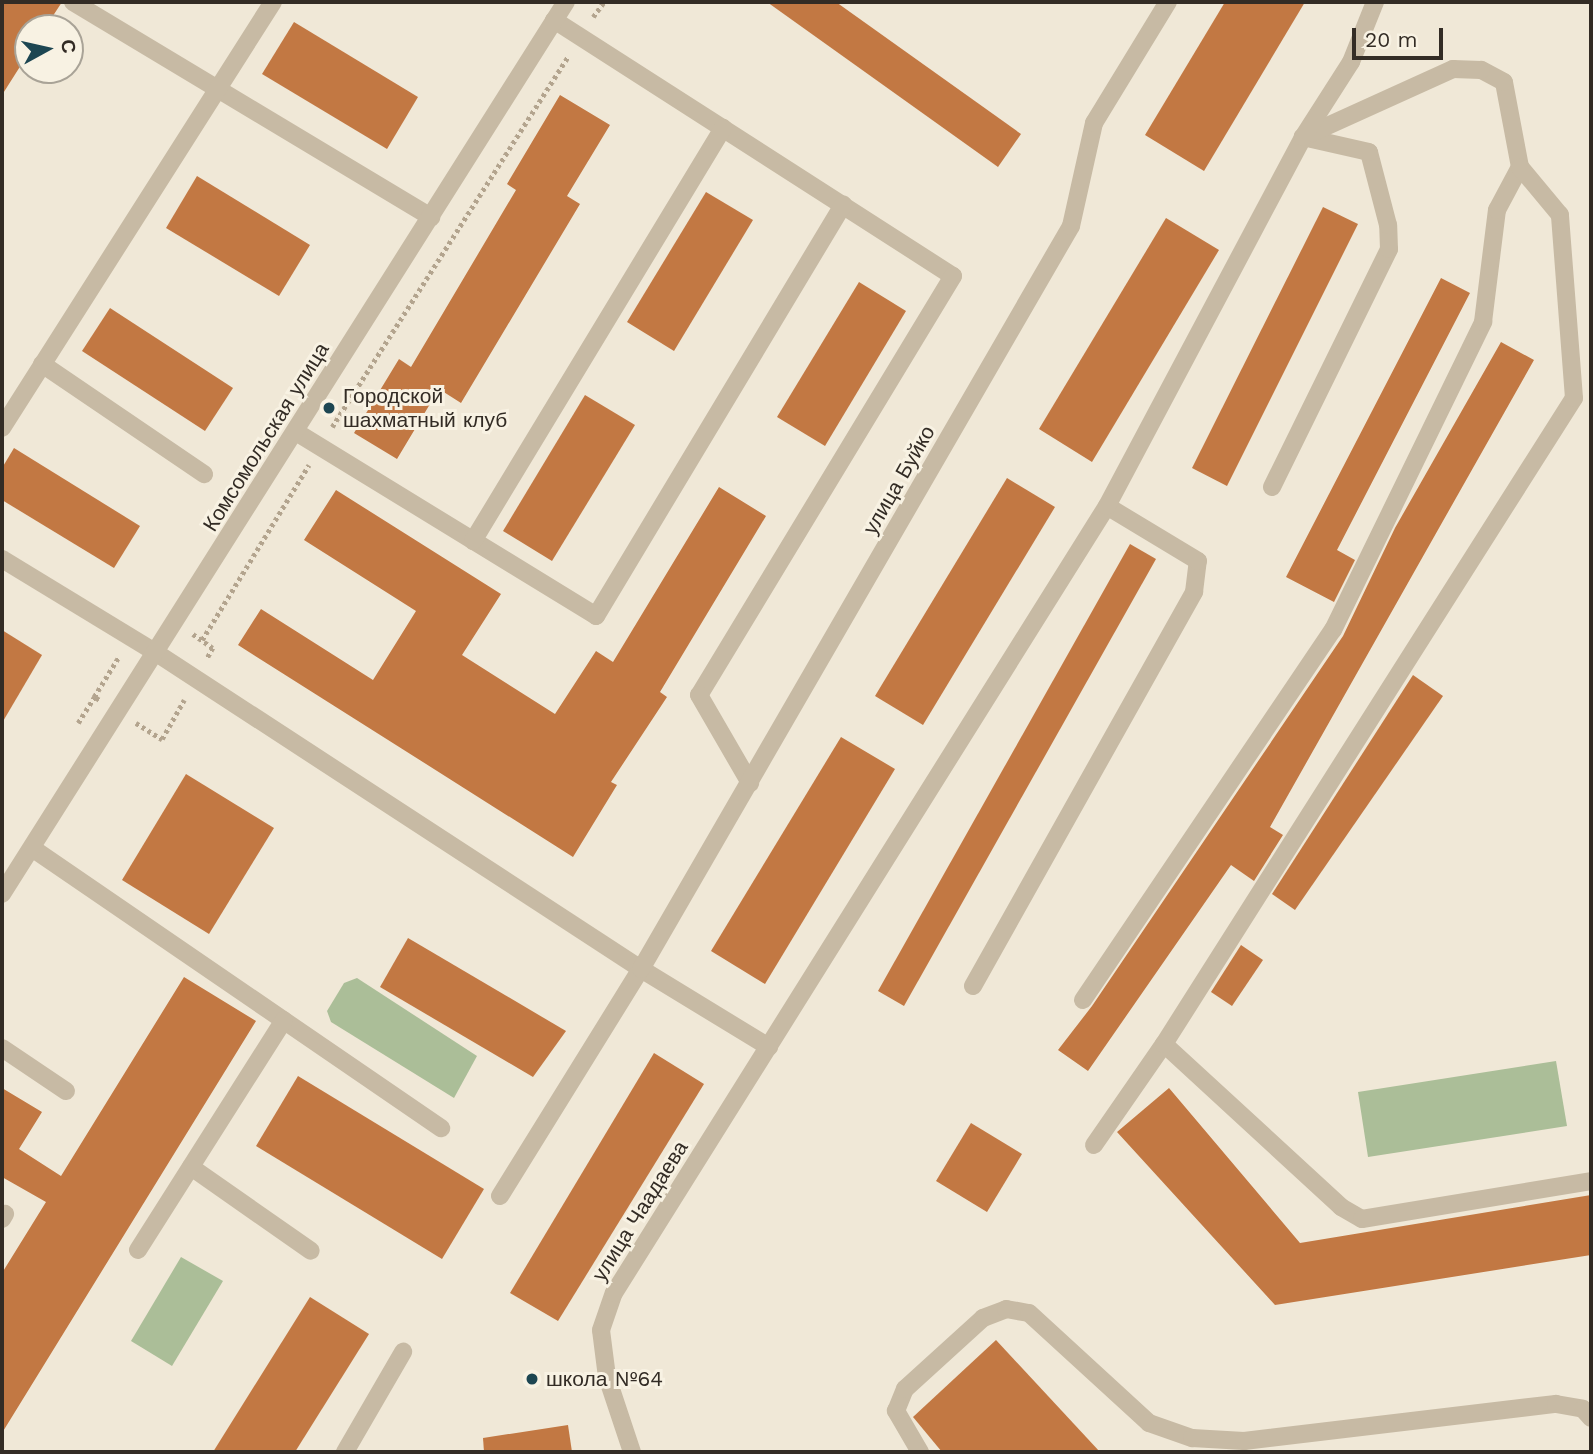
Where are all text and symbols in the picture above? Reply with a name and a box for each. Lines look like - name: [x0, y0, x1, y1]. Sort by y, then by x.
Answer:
- north arrow: [14, 14, 84, 84]
- scale bar: [1355, 14, 1446, 58]
- text: 20 m: [1365, 27, 1417, 52]
- text: С: [56, 38, 81, 55]
- street label: Комсомольская улица: [198, 338, 334, 536]
- place label: Городской шахматный клуб: [343, 383, 507, 433]
- marker: Городской шахматный клуб: [321, 400, 337, 416]
- street label: улица Буйко: [858, 421, 940, 539]
- street label: улица Чаадаева: [587, 1136, 693, 1286]
- place label: школа №64: [546, 1366, 663, 1392]
- marker: школа №64: [524, 1371, 540, 1387]

